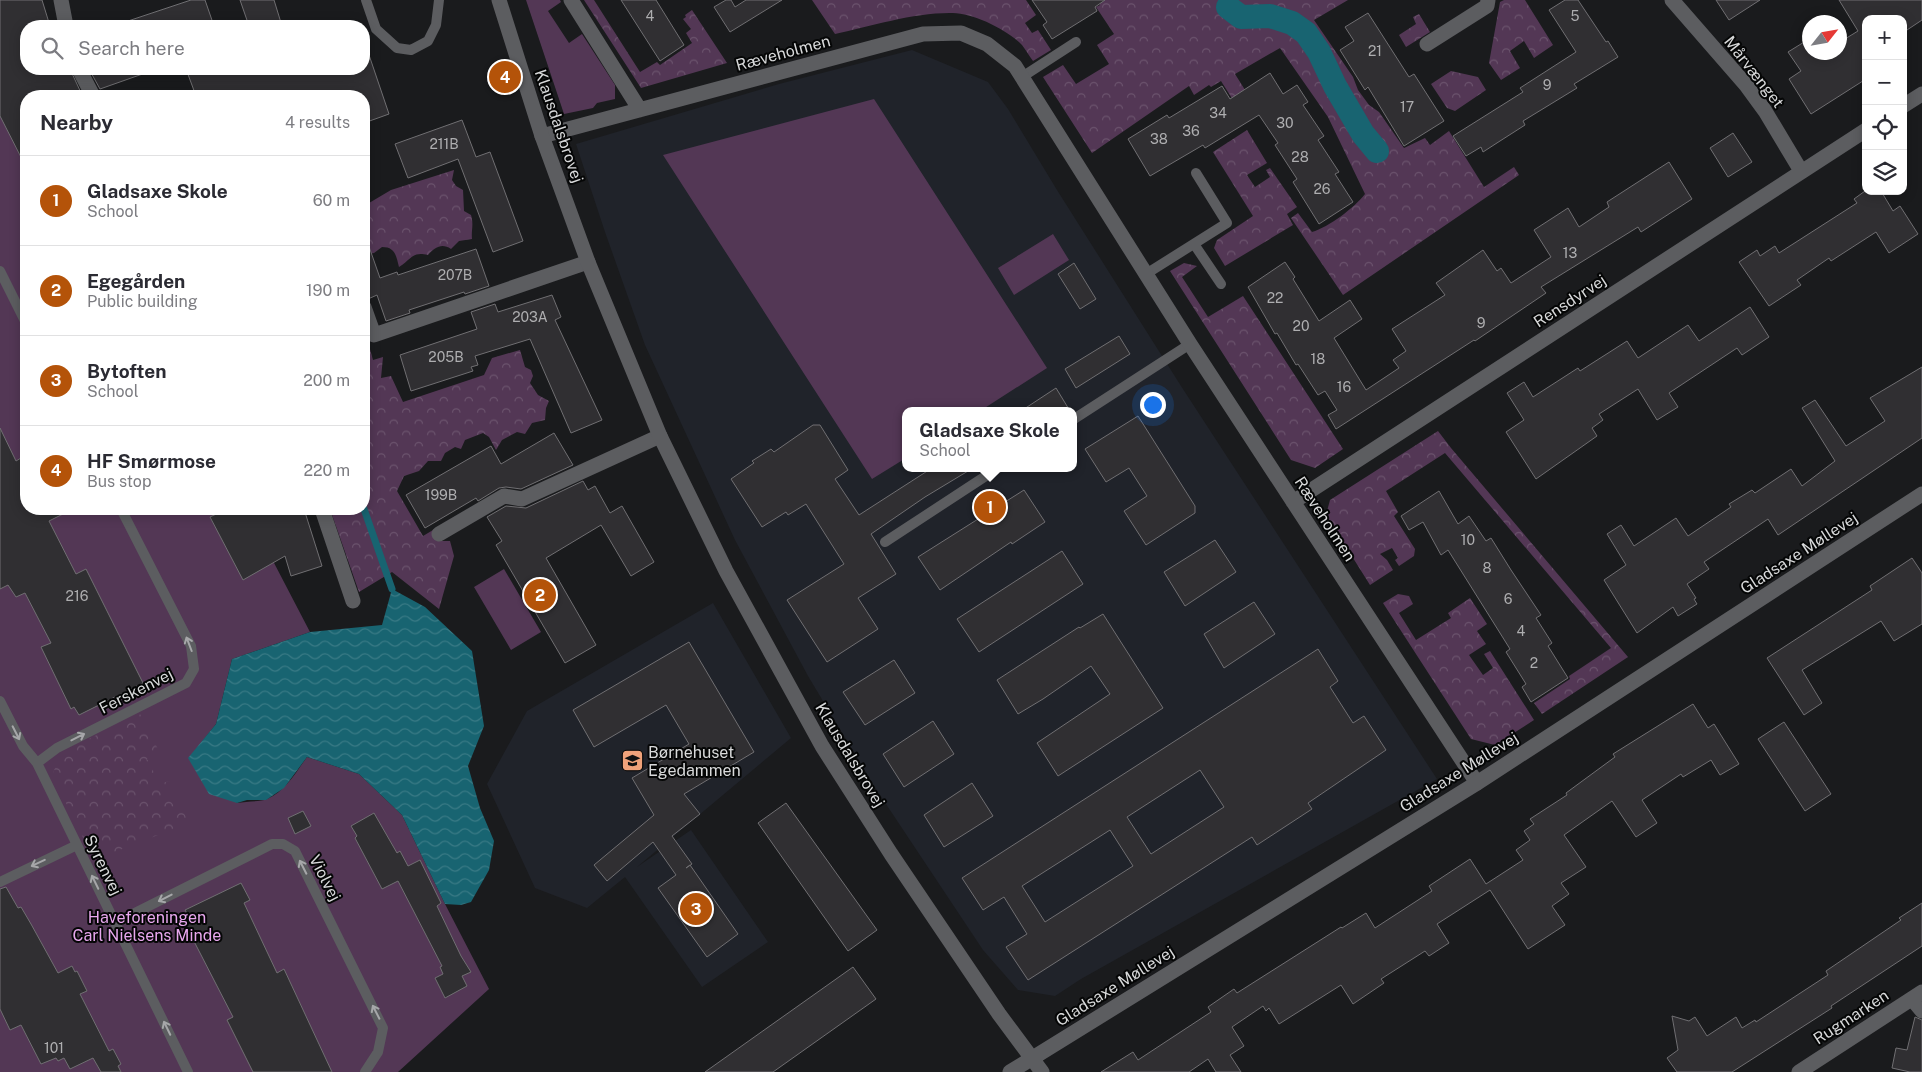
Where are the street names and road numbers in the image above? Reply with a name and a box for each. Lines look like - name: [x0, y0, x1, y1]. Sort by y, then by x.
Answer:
- street label: Ræveholmen: [734, 31, 832, 75]
- street label: Mårvænget: [1720, 32, 1788, 112]
- street label: Klausdalsbrovej: [531, 67, 587, 185]
- street label: Rensdyrvej: [1530, 271, 1610, 331]
- street label: Ræveholmen: [1291, 473, 1359, 565]
- street label: Gladsaxe Møllevej: [1737, 508, 1861, 598]
- street label: Ferskenvej: [96, 664, 176, 718]
- street label: Klausdalsbrovej: [811, 699, 889, 811]
- street label: Gladsaxe Møllevej: [1396, 728, 1522, 816]
- street label: Syrenvej: [80, 832, 126, 898]
- street label: Violvej: [305, 852, 345, 904]
- street label: Gladsaxe Møllevej: [1052, 942, 1178, 1030]
- street label: Rugmarken: [1810, 986, 1892, 1048]

